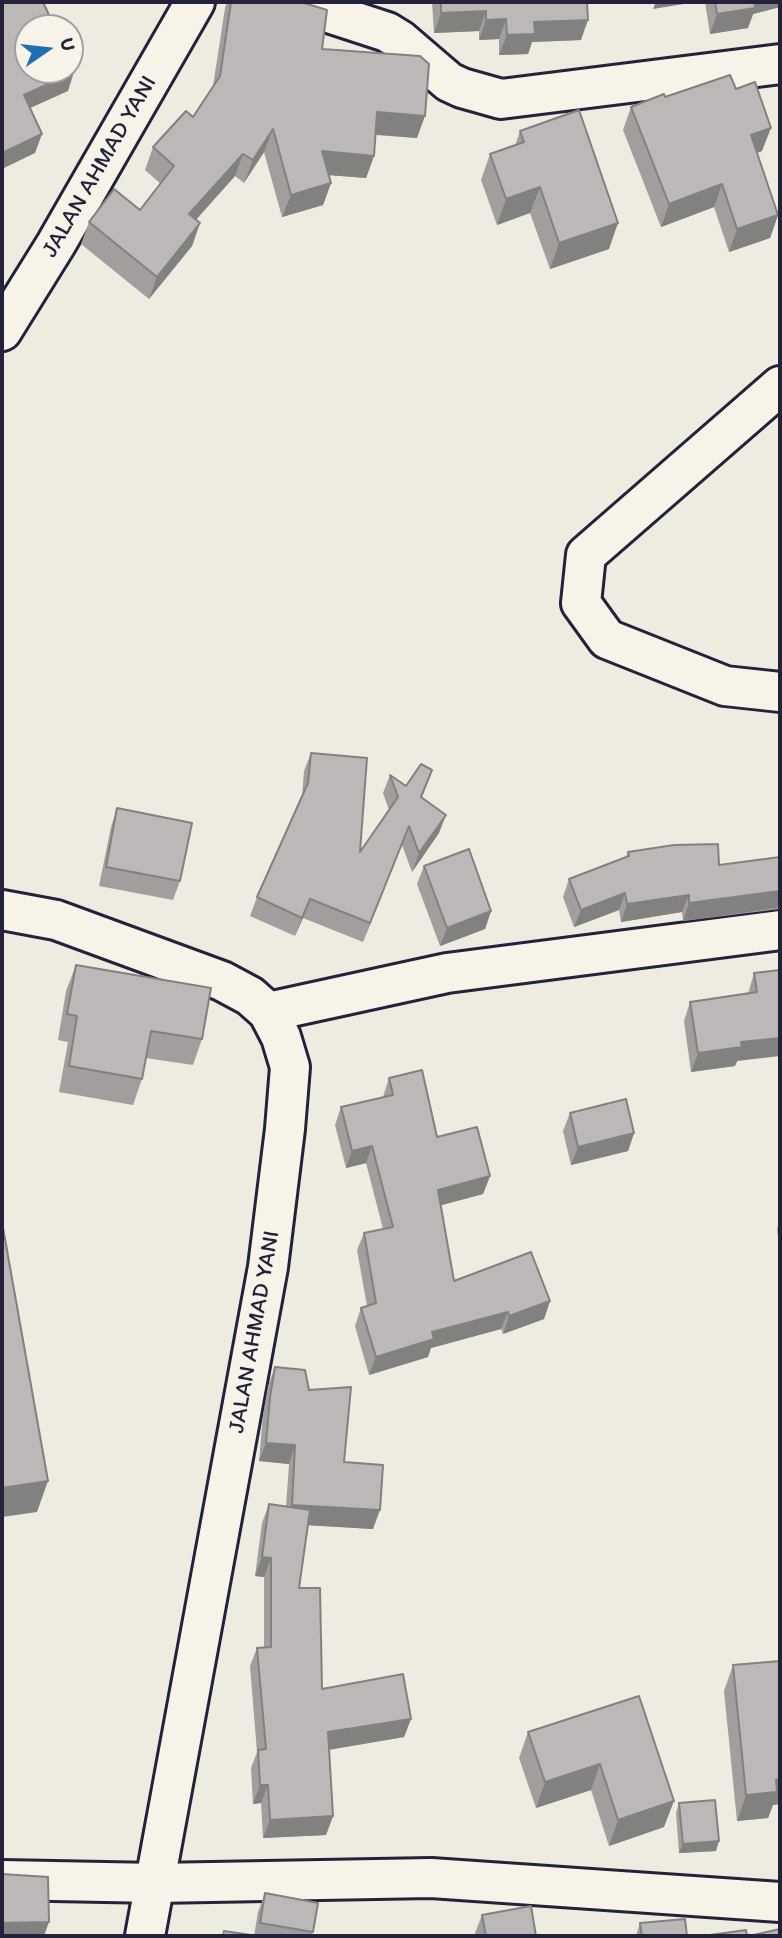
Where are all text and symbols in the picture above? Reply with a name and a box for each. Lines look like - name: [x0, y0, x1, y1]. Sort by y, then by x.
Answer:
- north arrow: [14, 14, 84, 84]
- text: U: [55, 35, 81, 53]
- street label: JALAN AHMAD YANI: [37, 71, 163, 263]
- street label: JALAN AHMAD YANI: [224, 1229, 286, 1435]

